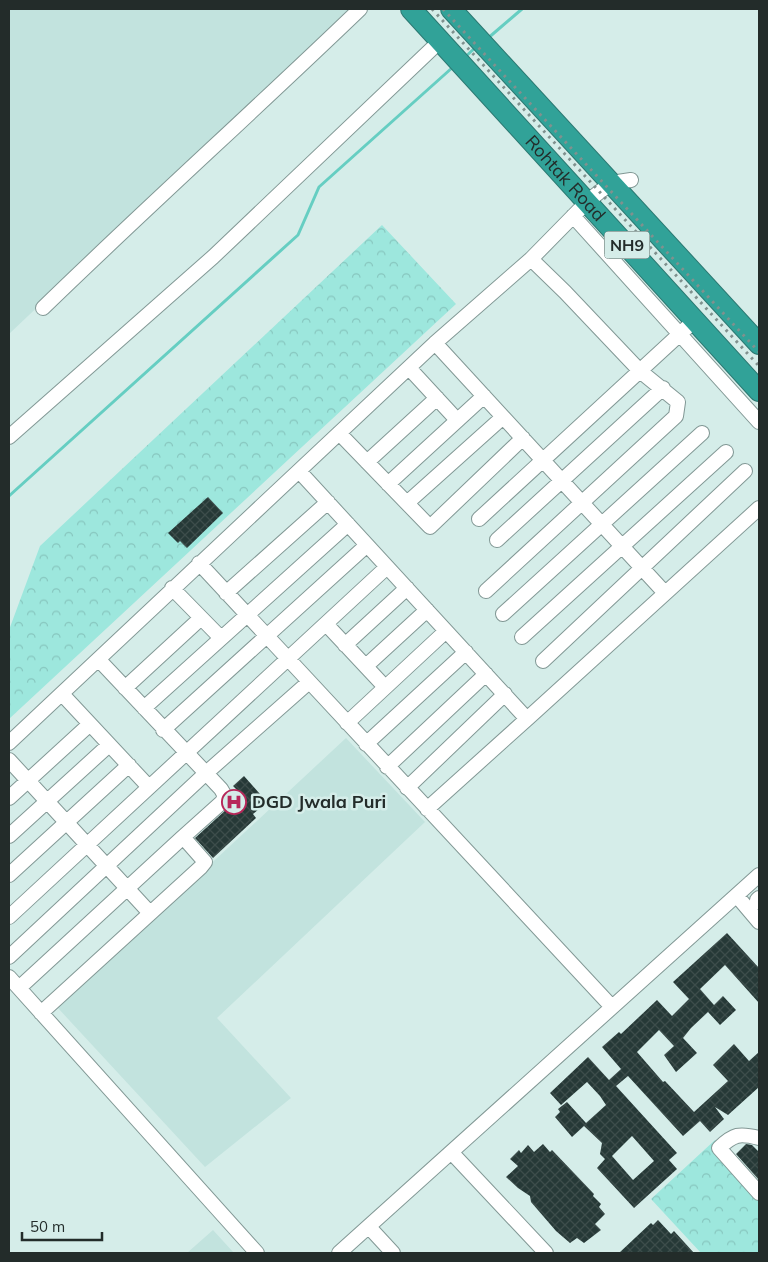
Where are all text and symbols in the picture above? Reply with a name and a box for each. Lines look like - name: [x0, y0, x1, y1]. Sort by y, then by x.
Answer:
- street label: Rohtak Road: [521, 130, 611, 226]
- road number: NH9: [604, 232, 650, 258]
- hospital icon: DGD Jwala Puri: [221, 789, 247, 815]
- place label: DGD Jwala Puri: [252, 790, 386, 813]
- scale bar: [22, 1210, 102, 1242]
- text: 50 m: [30, 1217, 65, 1236]

